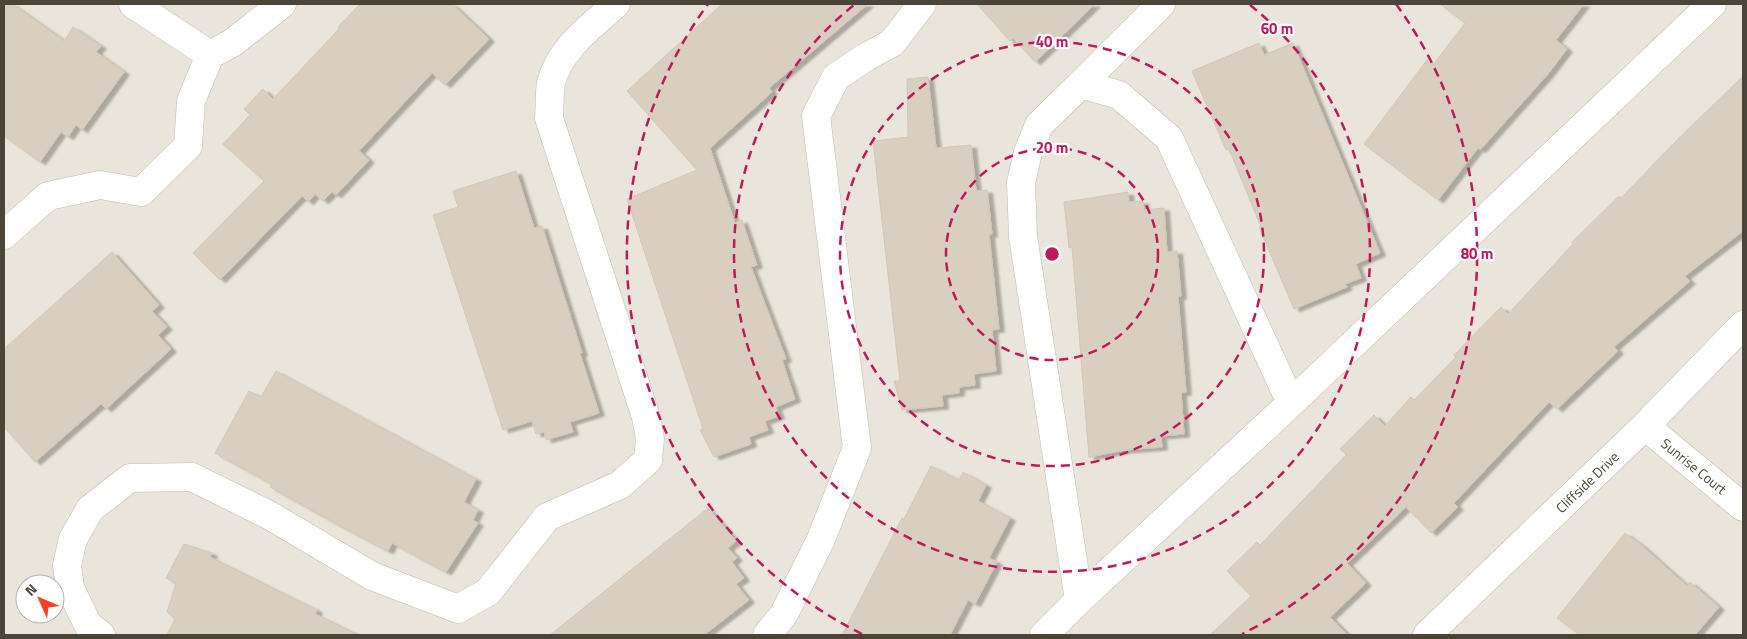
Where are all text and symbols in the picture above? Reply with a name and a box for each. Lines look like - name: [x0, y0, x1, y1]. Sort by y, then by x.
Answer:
- text: 60 m: [1261, 17, 1293, 40]
- text: 40 m: [1036, 30, 1068, 53]
- text: 20 m: [1036, 136, 1068, 159]
- text: 80 m: [1461, 242, 1493, 265]
- centre of rings: [1043, 245, 1061, 263]
- street label: Sunrise Court: [1657, 433, 1731, 499]
- street label: Cliffside Drive: [1551, 446, 1623, 518]
- north arrow: [15, 574, 65, 624]
- text: N: [20, 579, 41, 600]

